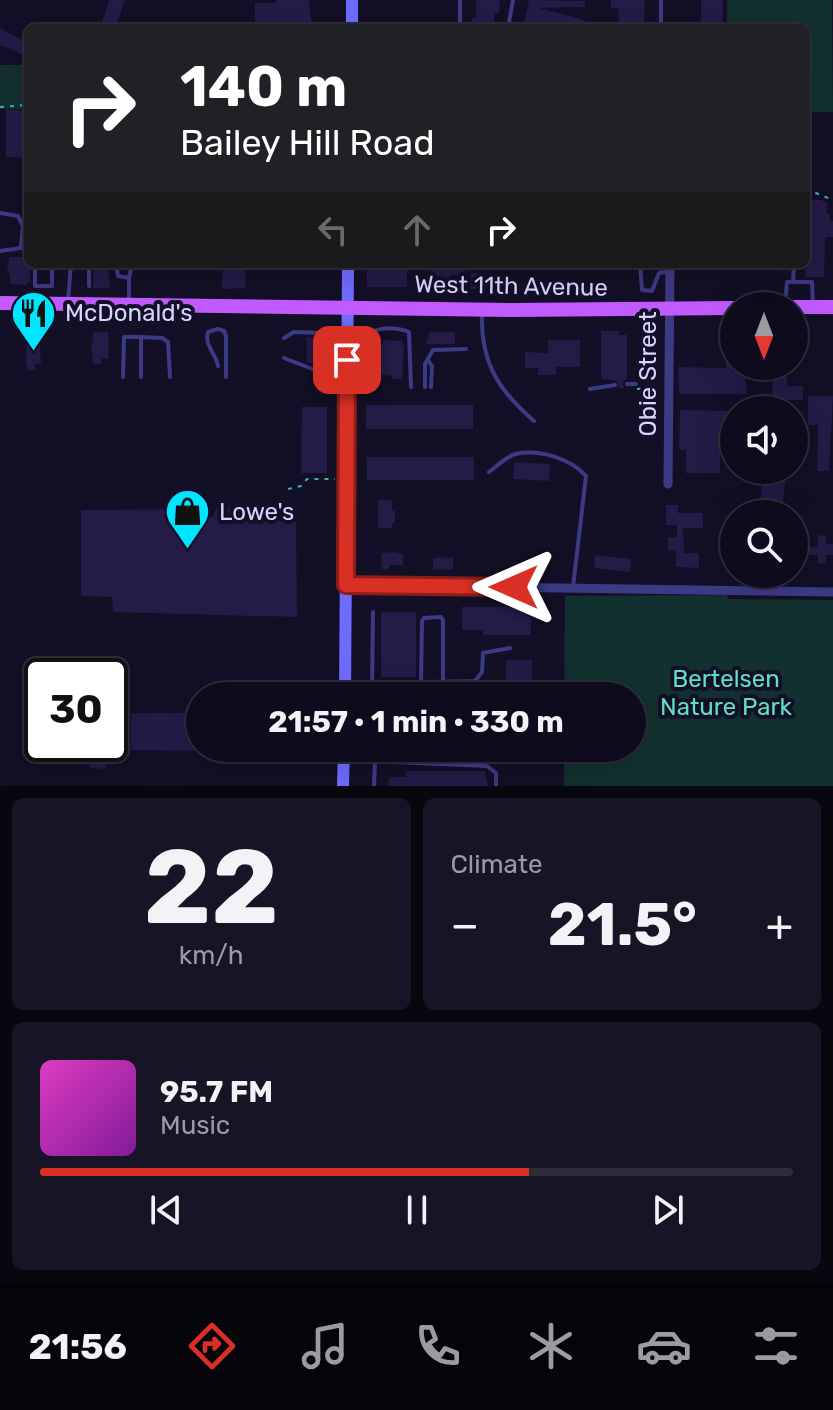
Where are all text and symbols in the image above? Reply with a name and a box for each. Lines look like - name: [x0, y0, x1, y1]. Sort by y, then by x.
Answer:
- text: 140 m: [180, 54, 347, 120]
- icon: right: [48, 56, 152, 160]
- text: Bailey Hill Road: [180, 121, 435, 164]
- icon: left: [311, 208, 355, 252]
- icon: ahead: [395, 208, 439, 252]
- icon: right: [479, 208, 523, 252]
- street label: West 11th Avenue: [414, 270, 608, 302]
- restaurant icon: McDonald's: [10, 289, 58, 352]
- north arrow: [720, 292, 808, 380]
- map controls: [720, 292, 808, 588]
- place label: McDonald's: [65, 299, 192, 327]
- street label: Obie Street: [634, 311, 662, 437]
- pin: [313, 326, 381, 394]
- icon: arrive: [325, 338, 369, 382]
- button: sound: [720, 396, 808, 484]
- shop icon: Lowe's: [164, 488, 212, 551]
- place label: Lowe's: [219, 498, 294, 526]
- button: search: [720, 500, 808, 588]
- position arrow: [472, 545, 556, 629]
- speed limit sign: 30: [24, 658, 128, 762]
- park label: Bertelsen Nature Park: [660, 665, 793, 721]
- text: 21:57 · 1 min · 330 m: [268, 704, 564, 740]
- text: 22: [144, 826, 279, 949]
- text: Climate: [451, 849, 543, 880]
- text: 21.5°: [548, 889, 697, 960]
- text: −: [451, 899, 479, 951]
- text: +: [766, 899, 793, 951]
- text: km/h: [179, 940, 244, 971]
- text: 95.7 FM: [160, 1074, 273, 1110]
- text: Music: [160, 1110, 230, 1141]
- icon: previous: [144, 1188, 188, 1232]
- icon: pause: [395, 1188, 439, 1232]
- icon: next: [646, 1188, 690, 1232]
- icon: directions: [184, 1318, 240, 1374]
- icon: music: [297, 1318, 353, 1374]
- icon: phone: [410, 1318, 466, 1374]
- icon: climate: [523, 1318, 579, 1374]
- icon: car: [636, 1318, 692, 1374]
- icon: filters: [748, 1318, 804, 1374]
- text: 21:56: [28, 1325, 127, 1368]

